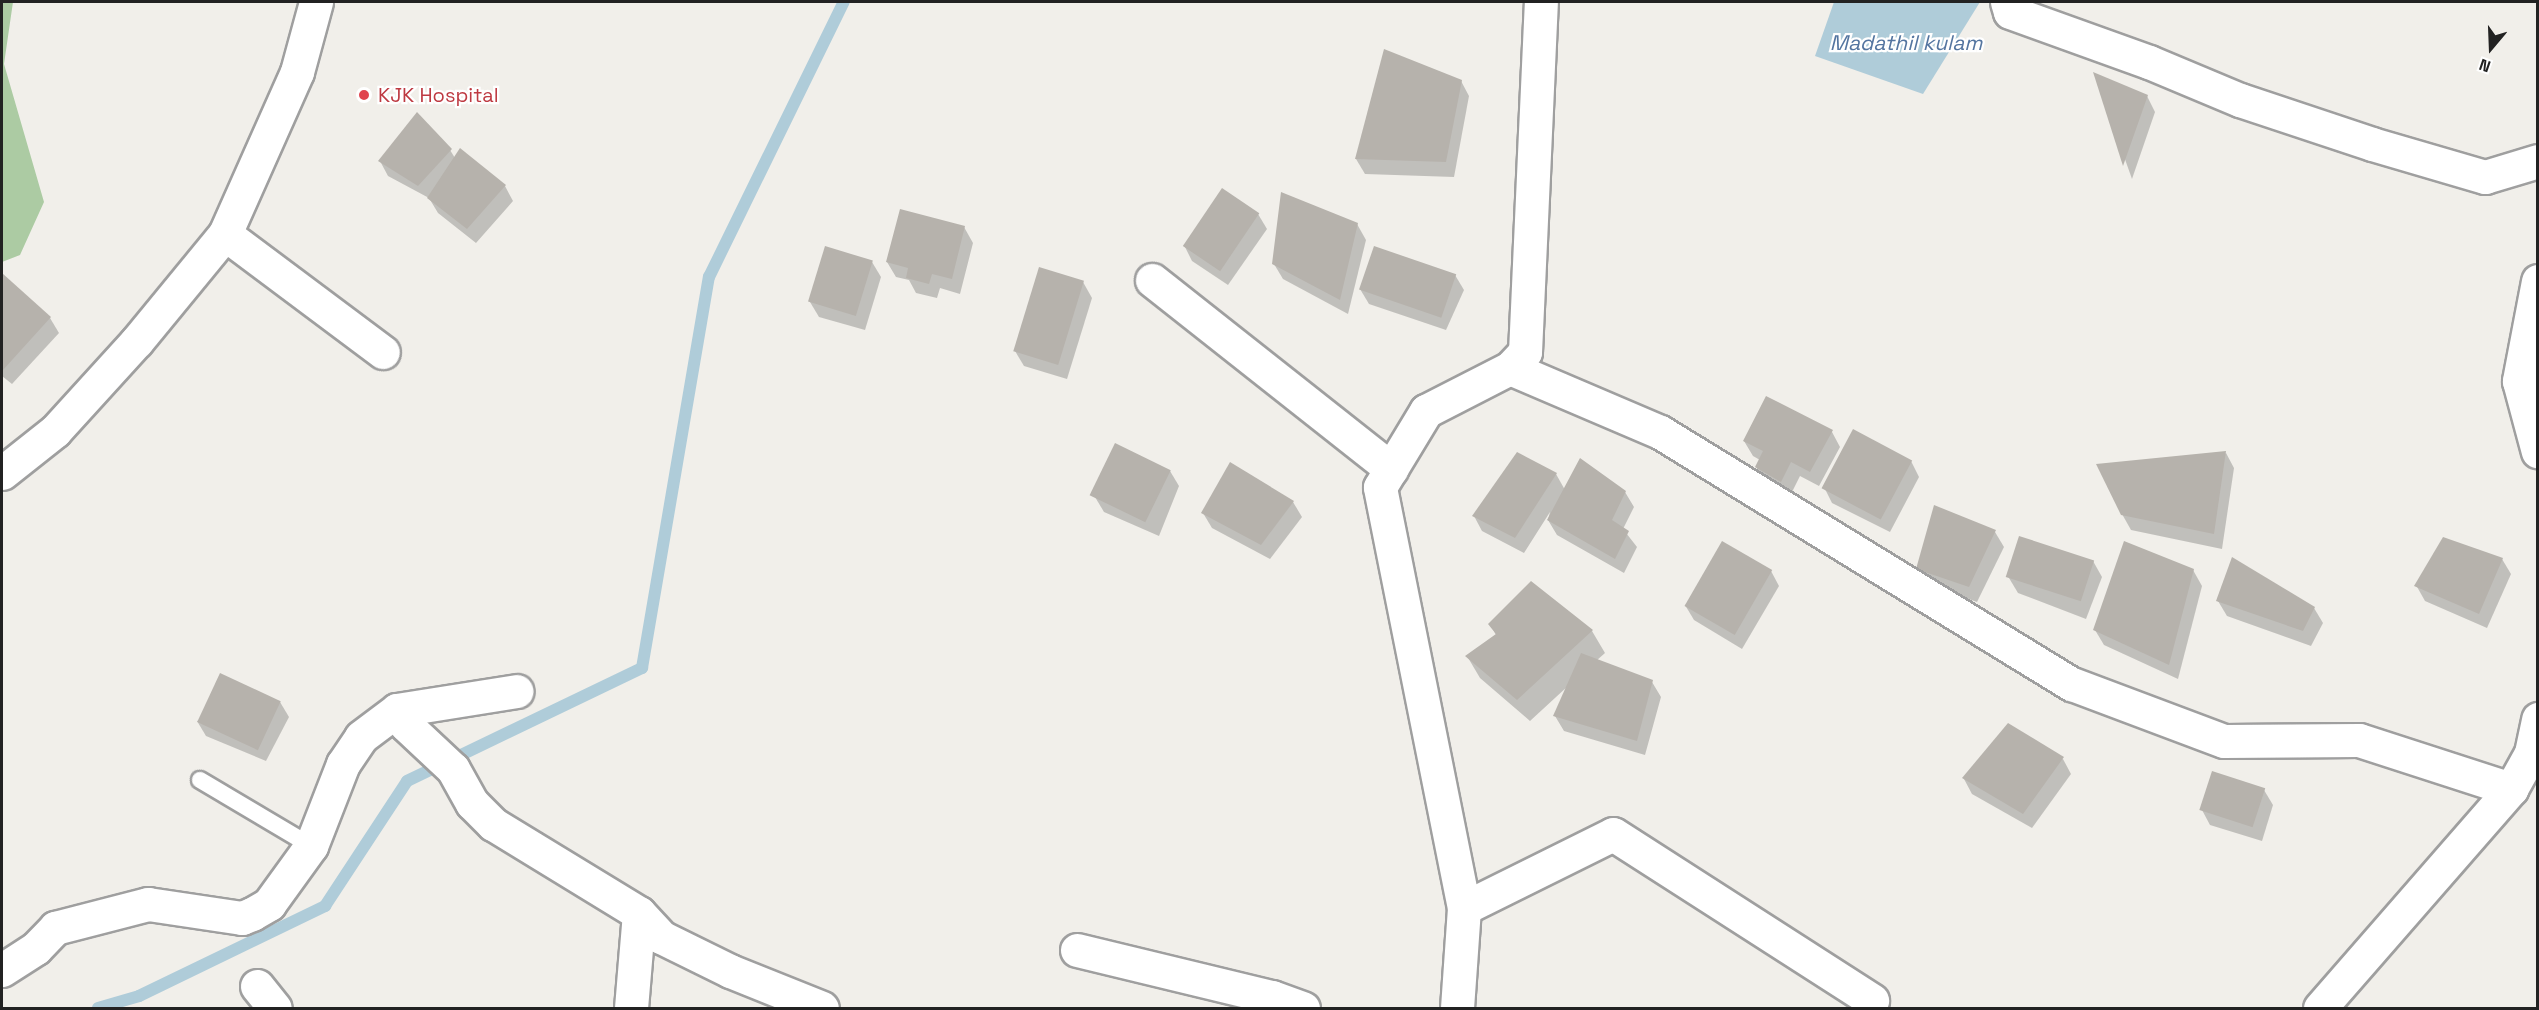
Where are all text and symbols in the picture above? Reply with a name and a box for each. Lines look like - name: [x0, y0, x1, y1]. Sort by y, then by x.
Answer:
- north arrow: [2461, 18, 2521, 78]
- water label: Madathil kulam: [1830, 30, 1982, 56]
- text: N: [2476, 54, 2493, 77]
- place label: KJK Hospital: [378, 83, 499, 107]
- marker: KJK Hospital: [355, 86, 373, 104]

